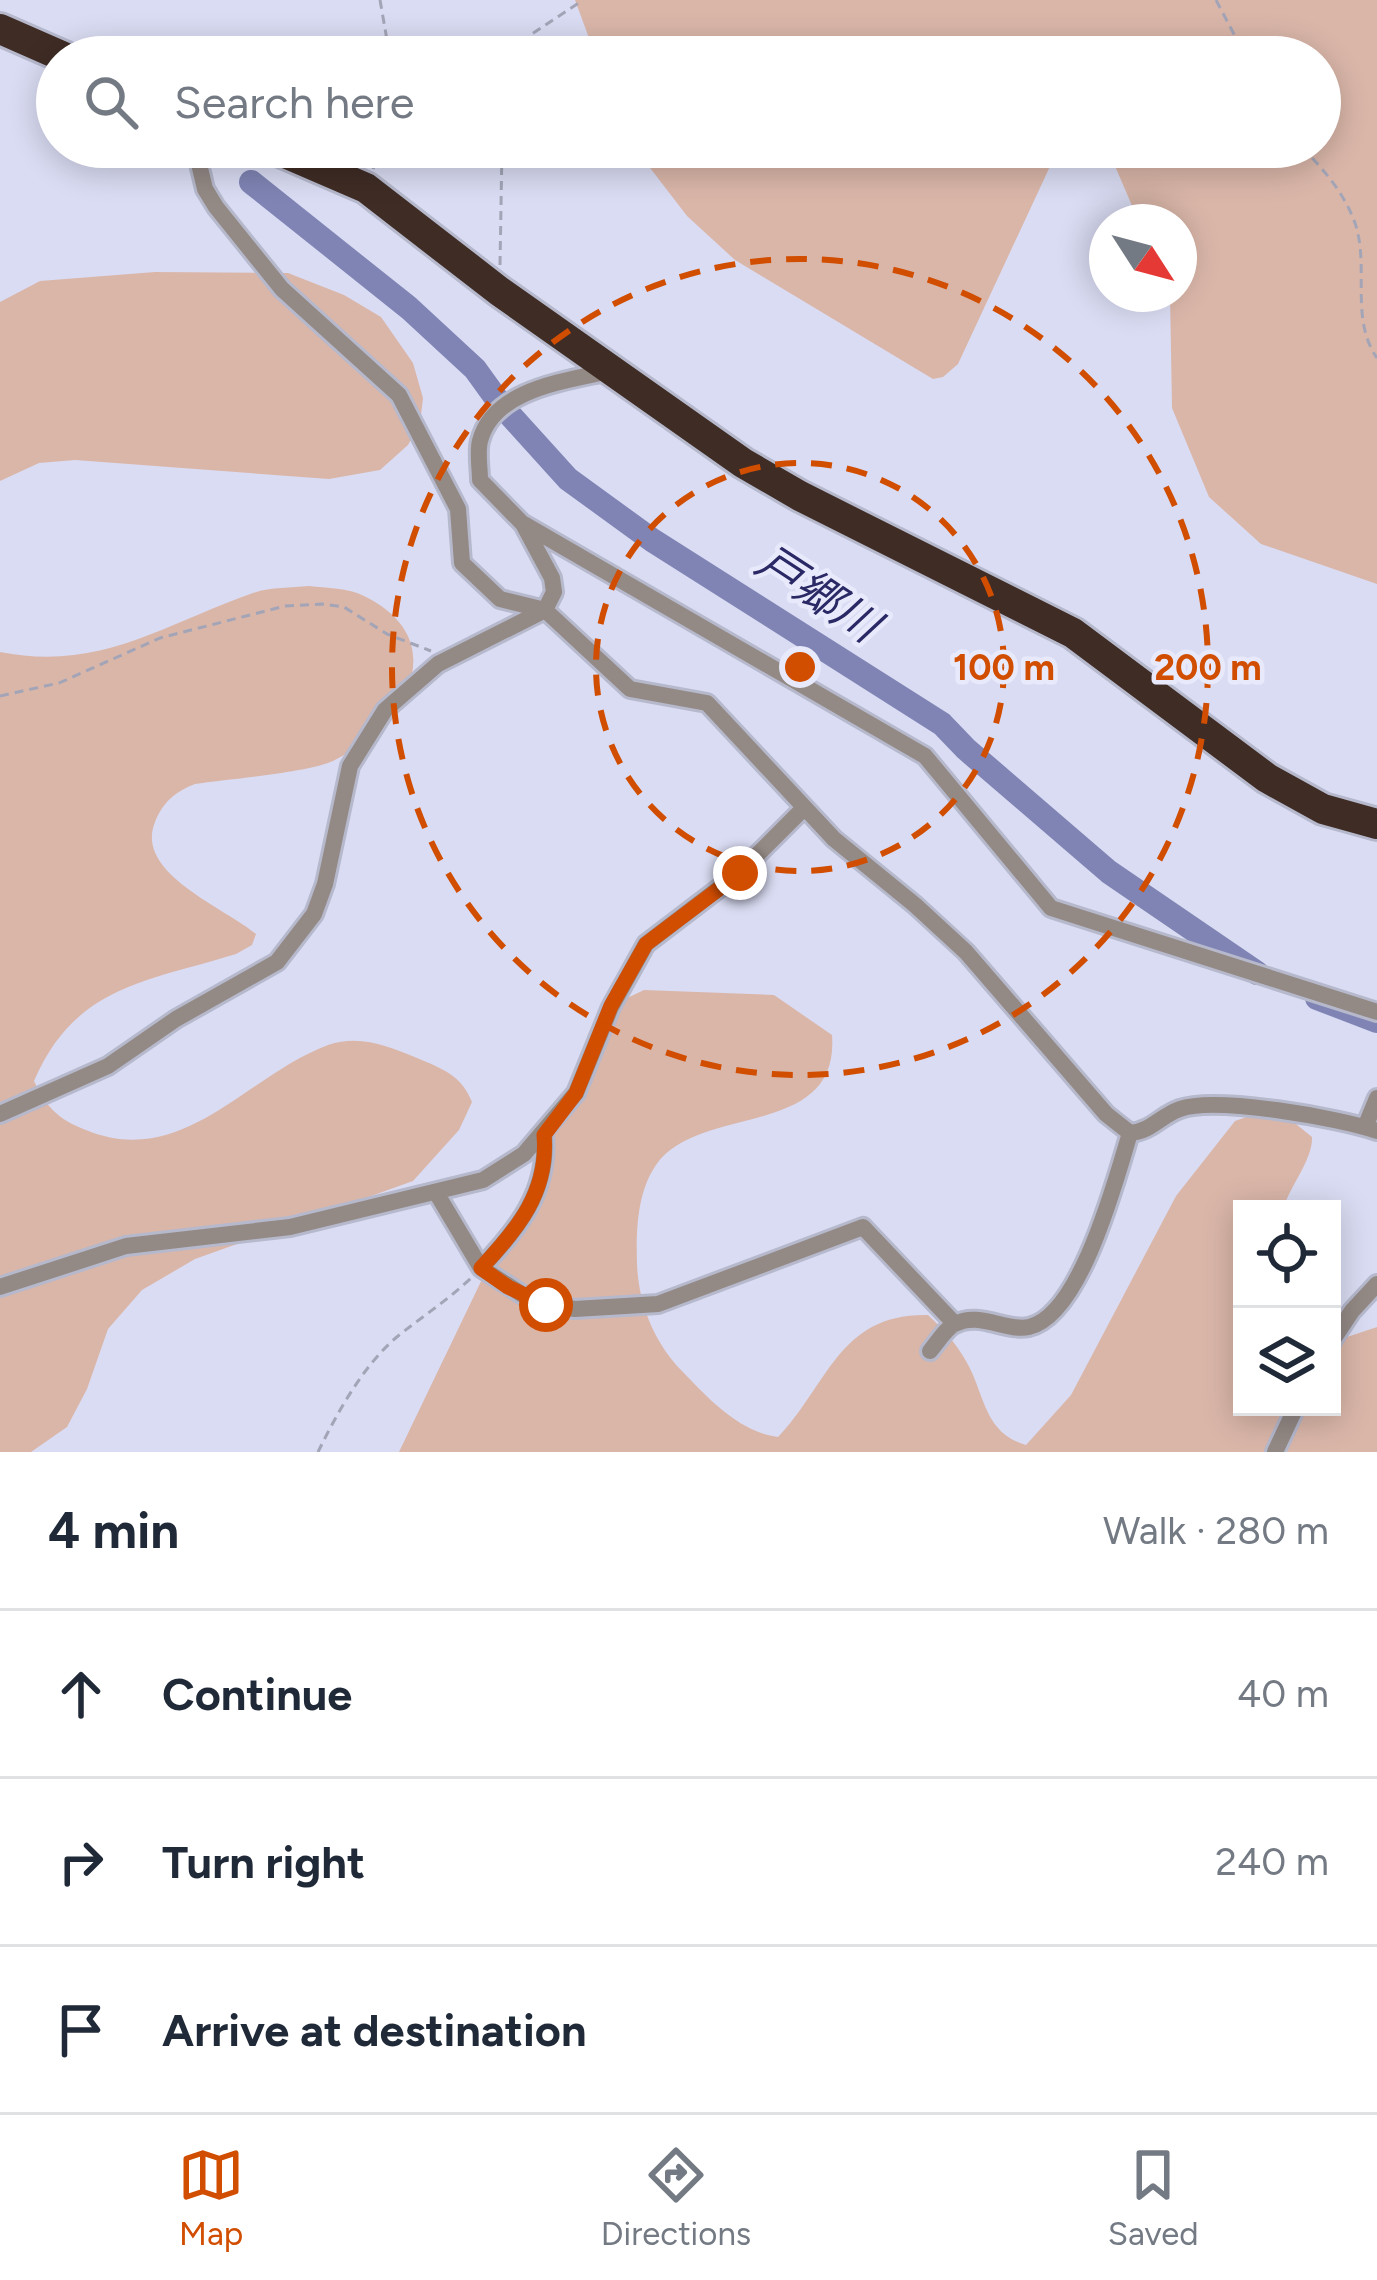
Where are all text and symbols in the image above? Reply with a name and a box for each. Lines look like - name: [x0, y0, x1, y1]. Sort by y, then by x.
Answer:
- search box: [36, 36, 1341, 168]
- icon: search: [78, 69, 144, 135]
- text: Search here: [174, 75, 414, 129]
- north arrow: [1089, 204, 1197, 312]
- water label: 戸郷川: [747, 534, 893, 655]
- centre of rings: [779, 646, 821, 688]
- text: 100 m: [953, 646, 1055, 689]
- text: 200 m: [1154, 646, 1262, 689]
- route end: [713, 846, 767, 900]
- map controls: [1233, 1200, 1341, 1416]
- button: locate: [1233, 1200, 1341, 1308]
- route start: [519, 1278, 573, 1332]
- button: layers: [1233, 1308, 1341, 1416]
- text: 4 min: [48, 1500, 179, 1561]
- text: Walk · 280 m: [1103, 1507, 1329, 1554]
- icon: ahead: [48, 1661, 114, 1727]
- text: Continue: [162, 1667, 352, 1721]
- text: 40 m: [1237, 1670, 1329, 1717]
- icon: right: [48, 1829, 114, 1895]
- text: Turn right: [162, 1835, 365, 1889]
- text: 240 m: [1215, 1838, 1329, 1885]
- icon: arrive: [48, 1997, 114, 2063]
- text: Arrive at destination: [162, 2003, 586, 2057]
- tab: Map: [178, 2142, 244, 2253]
- tab: Directions: [601, 2142, 751, 2253]
- tab: Saved: [1108, 2142, 1199, 2253]

